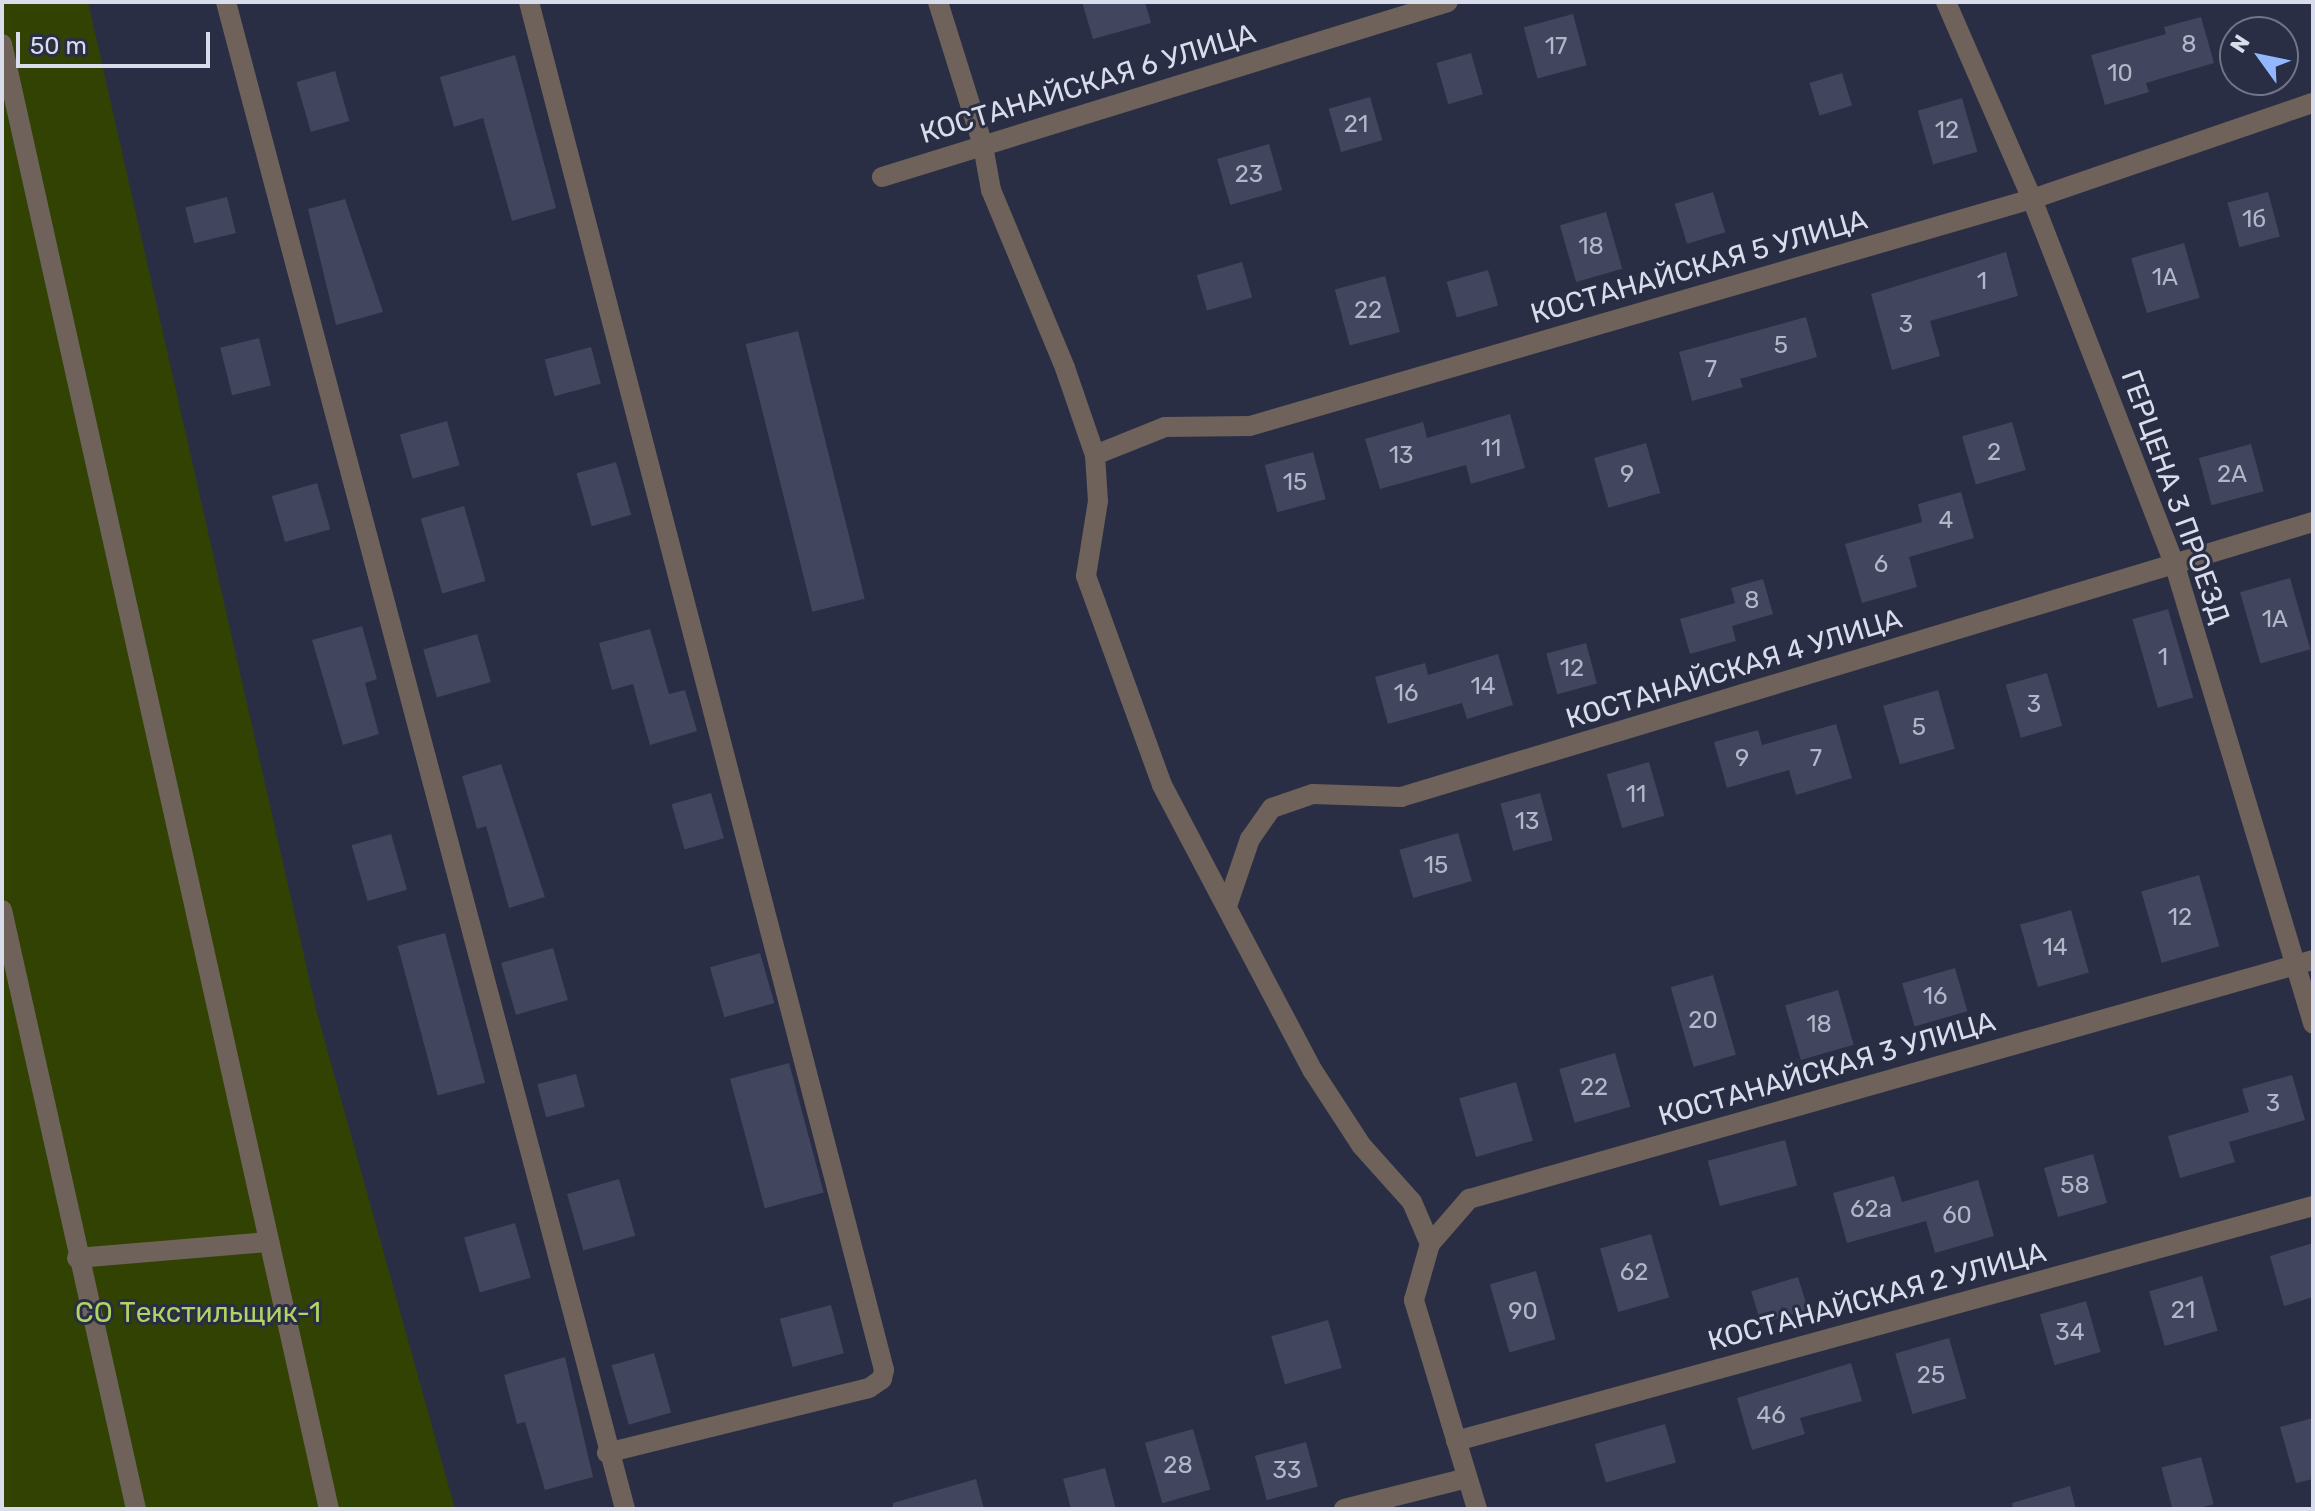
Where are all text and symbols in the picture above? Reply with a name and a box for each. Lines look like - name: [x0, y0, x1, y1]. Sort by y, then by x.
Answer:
- scale bar: [20, 16, 214, 66]
- north arrow: [2219, 16, 2299, 96]
- street label: КОСТАНАЙСКАЯ 6 УЛИЦА: [916, 17, 1260, 151]
- text: N: [2224, 30, 2256, 58]
- house number: 8: [2181, 31, 2197, 59]
- text: 50 m: [30, 32, 87, 60]
- house number: 17: [1545, 33, 1567, 61]
- house number: 10: [2107, 60, 2133, 88]
- house number: 21: [1344, 111, 1368, 139]
- house number: 12: [1935, 117, 1959, 145]
- house number: 23: [1235, 161, 1263, 189]
- street label: КОСТАНАЙСКАЯ 5 УЛИЦА: [1527, 203, 1871, 331]
- house number: 1б: [2242, 206, 2266, 234]
- house number: 18: [1578, 233, 1604, 261]
- house number: 1А: [2152, 264, 2178, 292]
- house number: 1: [1977, 268, 1987, 296]
- house number: 22: [1354, 297, 1382, 325]
- house number: 3: [1899, 311, 1913, 339]
- house number: 5: [1774, 332, 1788, 360]
- house number: 7: [1705, 356, 1717, 384]
- street label: ГЕРЦЕНА 3 ПРОЕЗД: [2113, 366, 2237, 628]
- house number: 11: [1481, 435, 1501, 463]
- house number: 2: [1987, 439, 2001, 467]
- house number: 13: [1389, 442, 1413, 470]
- house number: 9: [1620, 461, 1634, 489]
- house number: 2А: [2217, 461, 2247, 489]
- house number: 15: [1283, 469, 1307, 497]
- house number: 4: [1939, 507, 1953, 535]
- house number: 6: [1874, 551, 1888, 579]
- house number: 8: [1744, 587, 1760, 615]
- street label: КОСТАНАЙСКАЯ 4 УЛИЦА: [1562, 602, 1906, 736]
- house number: 1А: [2262, 606, 2288, 634]
- house number: 1: [2158, 644, 2168, 672]
- house number: 12: [1560, 655, 1584, 683]
- house number: 14: [1470, 673, 1496, 701]
- house number: 16: [1394, 680, 1418, 708]
- house number: 3: [2027, 691, 2041, 719]
- house number: 5: [1912, 714, 1926, 742]
- house number: 9: [1735, 745, 1749, 773]
- house number: 7: [1810, 745, 1822, 773]
- house number: 11: [1626, 781, 1646, 809]
- house number: 13: [1515, 808, 1539, 836]
- house number: 15: [1424, 852, 1448, 880]
- house number: 12: [2168, 904, 2192, 932]
- house number: 14: [2042, 934, 2068, 962]
- house number: 16: [1923, 983, 1947, 1011]
- street label: КОСТАНАЙСКАЯ 3 УЛИЦА: [1655, 1005, 1999, 1133]
- house number: 20: [1688, 1007, 1718, 1035]
- house number: 18: [1806, 1011, 1832, 1039]
- house number: 22: [1580, 1074, 1608, 1102]
- house number: 3: [2266, 1090, 2280, 1118]
- house number: 58: [2060, 1172, 2090, 1200]
- house number: 62а: [1850, 1196, 1892, 1224]
- house number: 60: [1942, 1202, 1972, 1230]
- street label: КОСТАНАЙСКАЯ 2 УЛИЦА: [1704, 1236, 2050, 1358]
- house number: 62: [1620, 1259, 1648, 1287]
- park label: СО Текстильщик-1: [75, 1296, 321, 1330]
- house number: 21: [2171, 1297, 2195, 1325]
- house number: 90: [1508, 1298, 1538, 1326]
- house number: 34: [2055, 1319, 2085, 1347]
- house number: 25: [1917, 1362, 1945, 1390]
- house number: 46: [1756, 1402, 1786, 1430]
- house number: 28: [1163, 1452, 1193, 1480]
- house number: 33: [1273, 1457, 1301, 1485]

